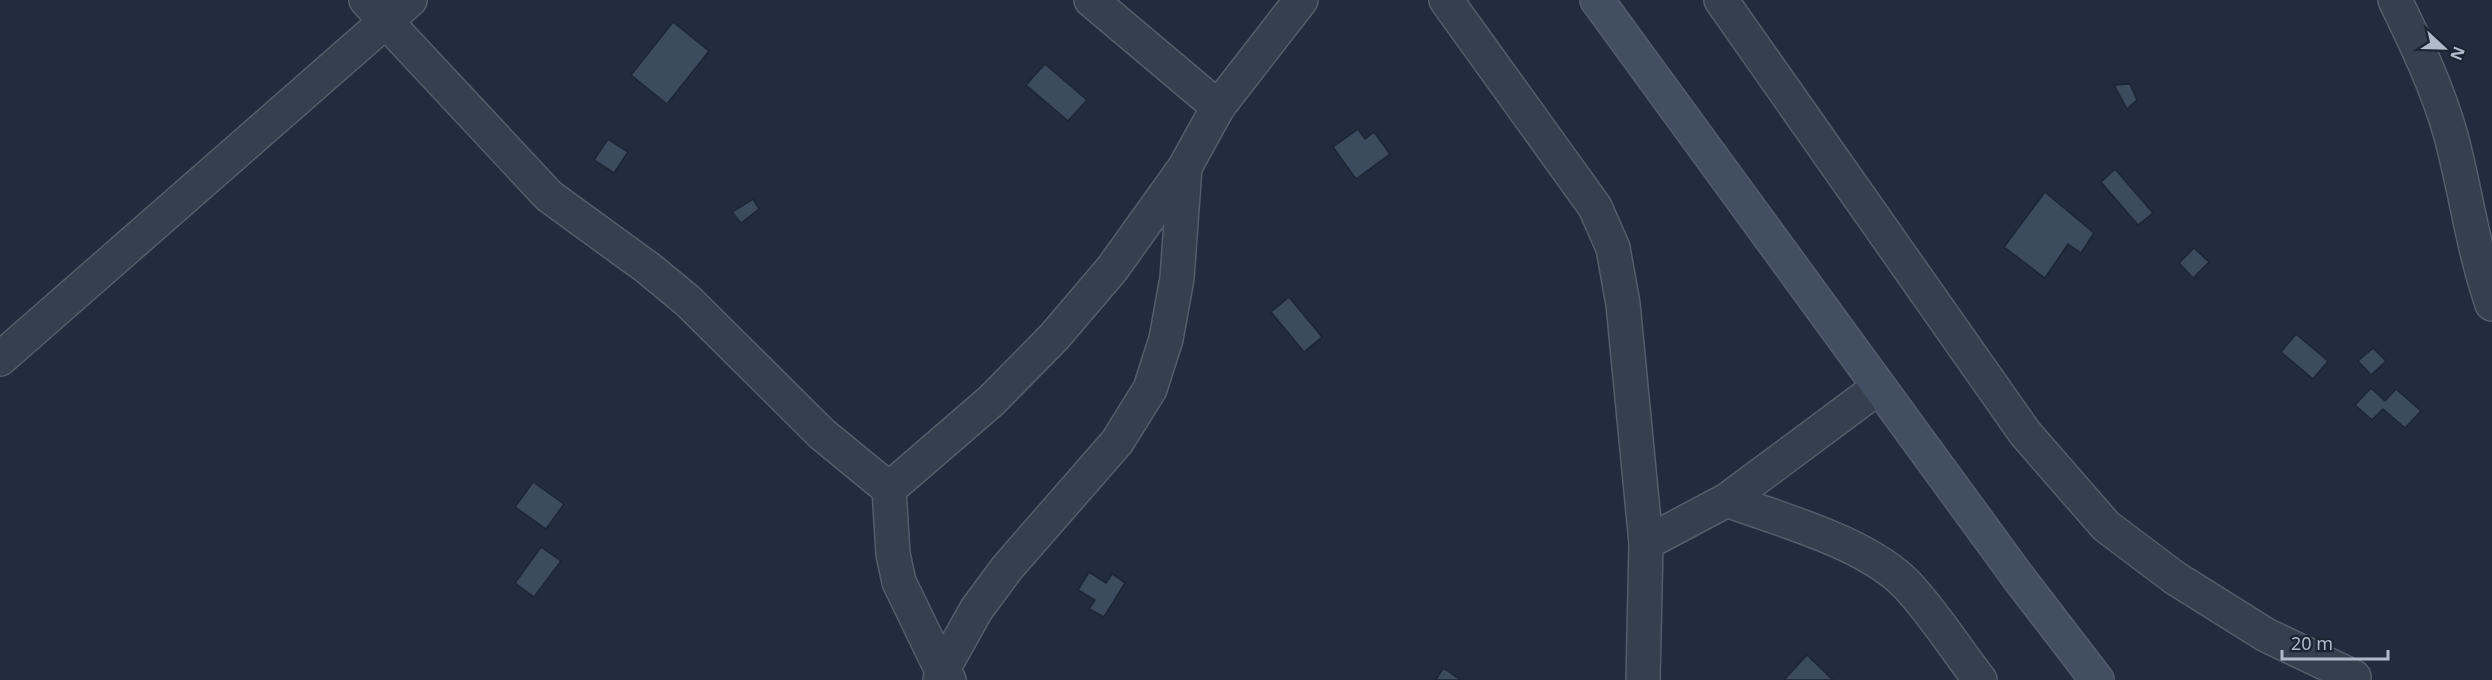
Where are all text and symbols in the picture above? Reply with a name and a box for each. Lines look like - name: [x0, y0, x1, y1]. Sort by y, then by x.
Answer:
- north arrow: [2414, 18, 2474, 78]
- text: N: [2445, 43, 2471, 64]
- scale bar: [2282, 623, 2388, 661]
- text: 20 m: [2291, 631, 2333, 655]

